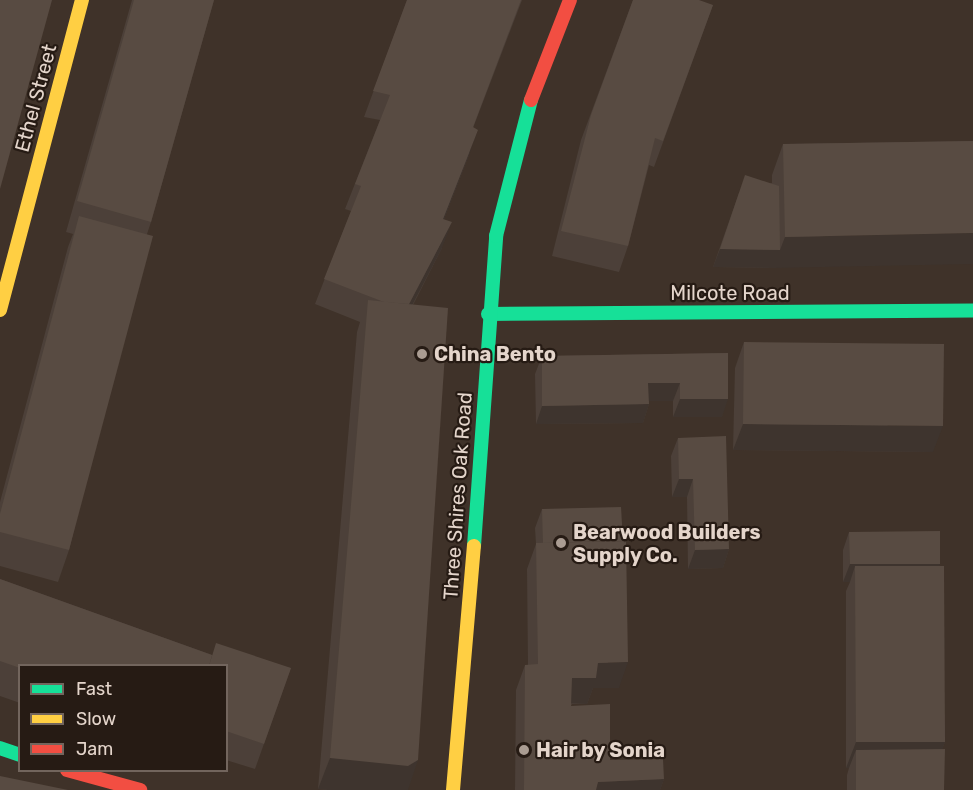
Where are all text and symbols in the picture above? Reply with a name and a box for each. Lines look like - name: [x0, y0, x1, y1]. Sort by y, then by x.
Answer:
- street label: Ethel Street: [10, 41, 62, 155]
- street label: Milcote Road: [670, 281, 790, 305]
- place label: China Bento: [434, 342, 556, 366]
- marker: China Bento: [415, 347, 429, 361]
- street label: Three Shires Oak Road: [439, 391, 477, 601]
- place label: Bearwood Builders Supply Co.: [573, 520, 761, 567]
- marker: Bearwood Builders Supply Co.: [554, 536, 568, 550]
- legend: [18, 664, 228, 772]
- text: Fast: [76, 678, 112, 700]
- text: Slow: [76, 708, 116, 730]
- text: Jam: [76, 738, 113, 760]
- place label: Hair by Sonia: [536, 738, 666, 762]
- marker: Hair by Sonia: [517, 743, 531, 757]

